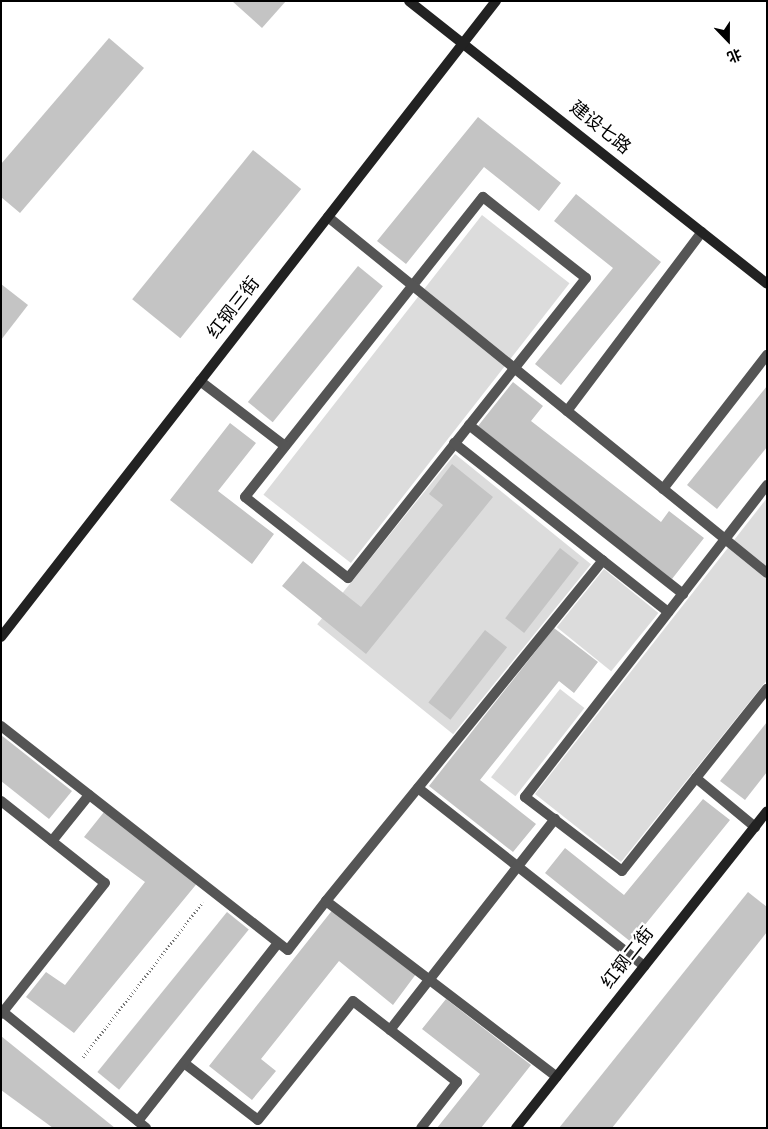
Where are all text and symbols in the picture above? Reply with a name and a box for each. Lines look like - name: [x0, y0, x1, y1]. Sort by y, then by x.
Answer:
- north arrow: [703, 15, 753, 65]
- text: 北: [724, 44, 743, 65]
- street label: 建设七路: [564, 98, 634, 160]
- street label: 红钢三街: [204, 274, 266, 344]
- street label: 红钢二街: [598, 924, 660, 994]

